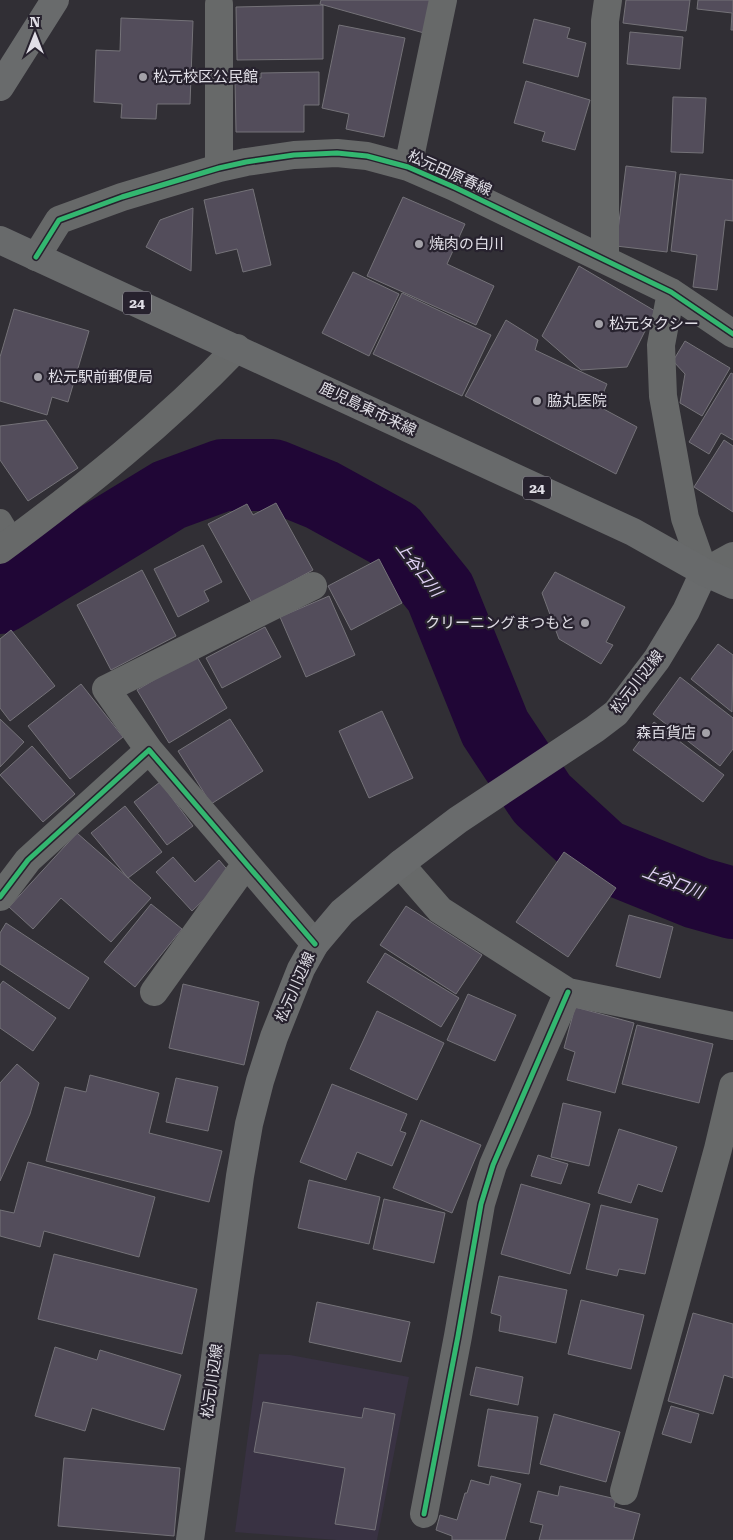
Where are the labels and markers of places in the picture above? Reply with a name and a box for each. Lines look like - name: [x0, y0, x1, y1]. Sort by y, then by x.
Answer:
- place label: 松元校区公民館: [153, 68, 258, 86]
- marker: 松元校区公民館: [137, 71, 149, 83]
- place label: 焼肉の白川: [429, 235, 504, 253]
- marker: 焼肉の白川: [413, 238, 425, 250]
- place label: 松元タクシー: [609, 315, 699, 333]
- marker: 松元タクシー: [593, 318, 605, 330]
- place label: 松元駅前郵便局: [48, 368, 153, 386]
- marker: 松元駅前郵便局: [32, 371, 44, 383]
- place label: 脇丸医院: [547, 392, 607, 410]
- marker: 脇丸医院: [531, 395, 543, 407]
- place label: クリーニングまつもと: [425, 614, 575, 632]
- marker: クリーニングまつもと: [579, 617, 591, 629]
- place label: 森百貨店: [636, 724, 696, 742]
- marker: 森百貨店: [700, 727, 712, 739]

